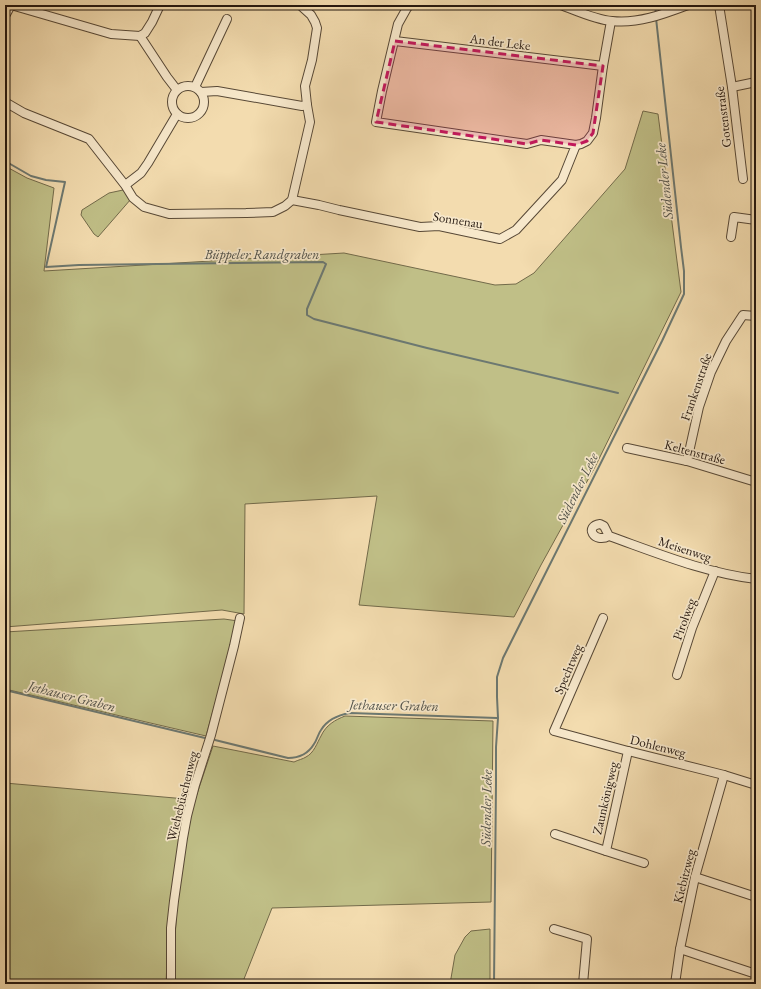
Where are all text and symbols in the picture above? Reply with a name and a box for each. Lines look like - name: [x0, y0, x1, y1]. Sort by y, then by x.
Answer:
- street label: An der Leke: [468, 30, 531, 54]
- street label: Gotenstraße: [711, 86, 735, 148]
- water label: Südender Leke: [651, 142, 677, 221]
- street label: Sonnenau: [432, 208, 484, 232]
- water label: Büppeler Randgraben: [204, 245, 319, 263]
- street label: Frankenstraße: [676, 351, 716, 423]
- street label: Keltenstraße: [663, 436, 727, 468]
- water label: Südender Leke: [552, 449, 602, 527]
- street label: Meisenweg: [656, 532, 714, 566]
- street label: Pirolweg: [669, 595, 700, 642]
- street label: Spechtweg: [550, 641, 586, 697]
- water label: Jethauser Graben: [24, 676, 118, 716]
- water label: Jethauser Graben: [346, 695, 439, 715]
- street label: Dohlenweg: [628, 731, 688, 761]
- street label: Wiehebüschenweg: [163, 749, 201, 843]
- street label: Zaunkönigweg: [588, 760, 622, 836]
- water label: Südender Leke: [476, 769, 496, 847]
- street label: Kiebitzweg: [669, 847, 699, 905]

